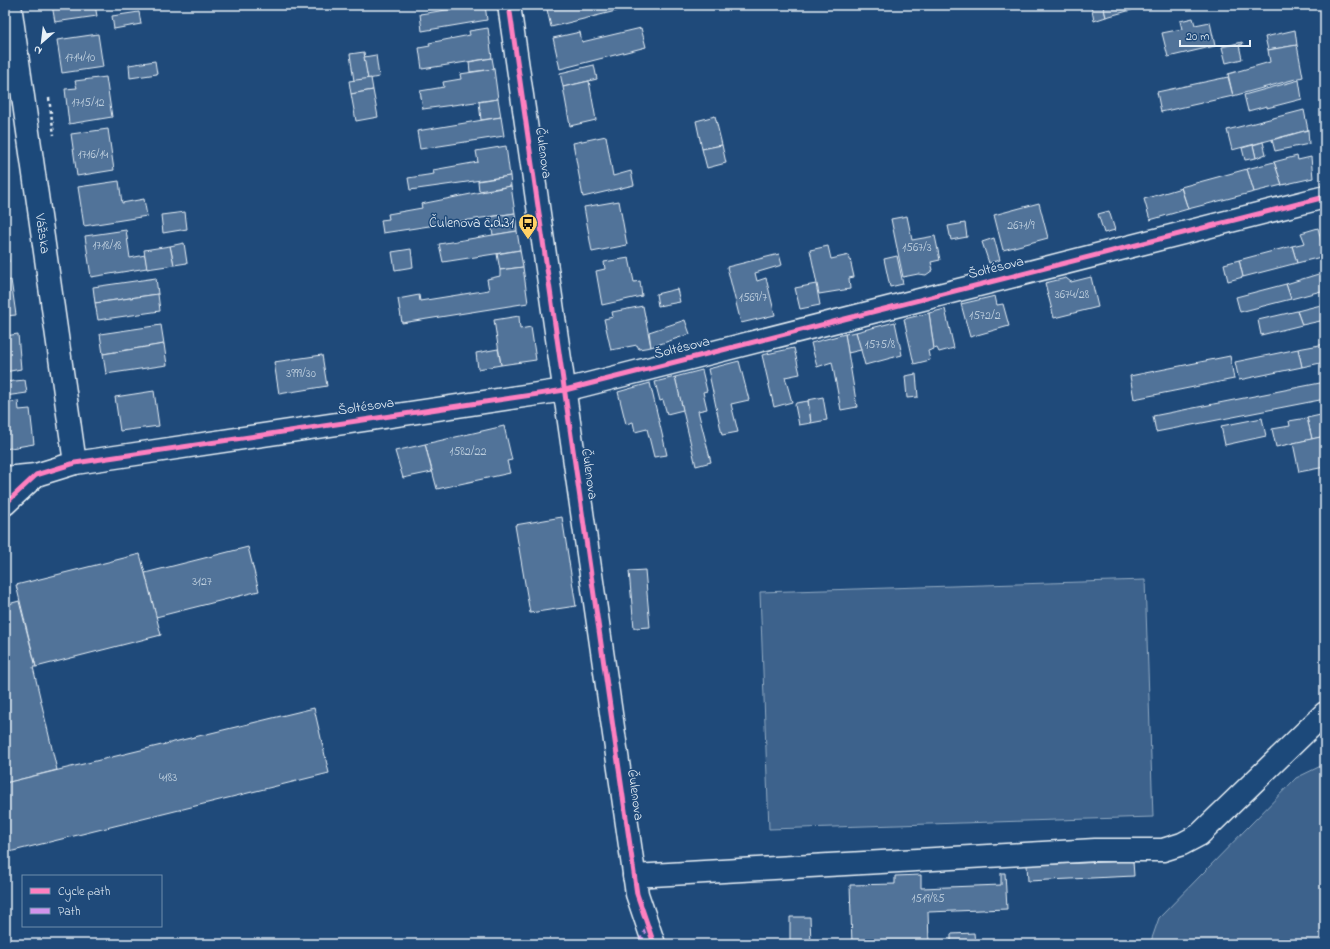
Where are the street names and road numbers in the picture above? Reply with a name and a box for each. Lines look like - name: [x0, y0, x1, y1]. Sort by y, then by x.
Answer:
- street label: Čulenova: [529, 126, 557, 180]
- street label: Vážska: [29, 211, 56, 255]
- street label: Šoltésova: [966, 251, 1026, 285]
- street label: Šoltésova: [652, 331, 712, 365]
- street label: Šoltésova: [337, 393, 395, 421]
- street label: Čulenova: [575, 447, 603, 501]
- street label: Čulenova: [621, 768, 649, 822]

